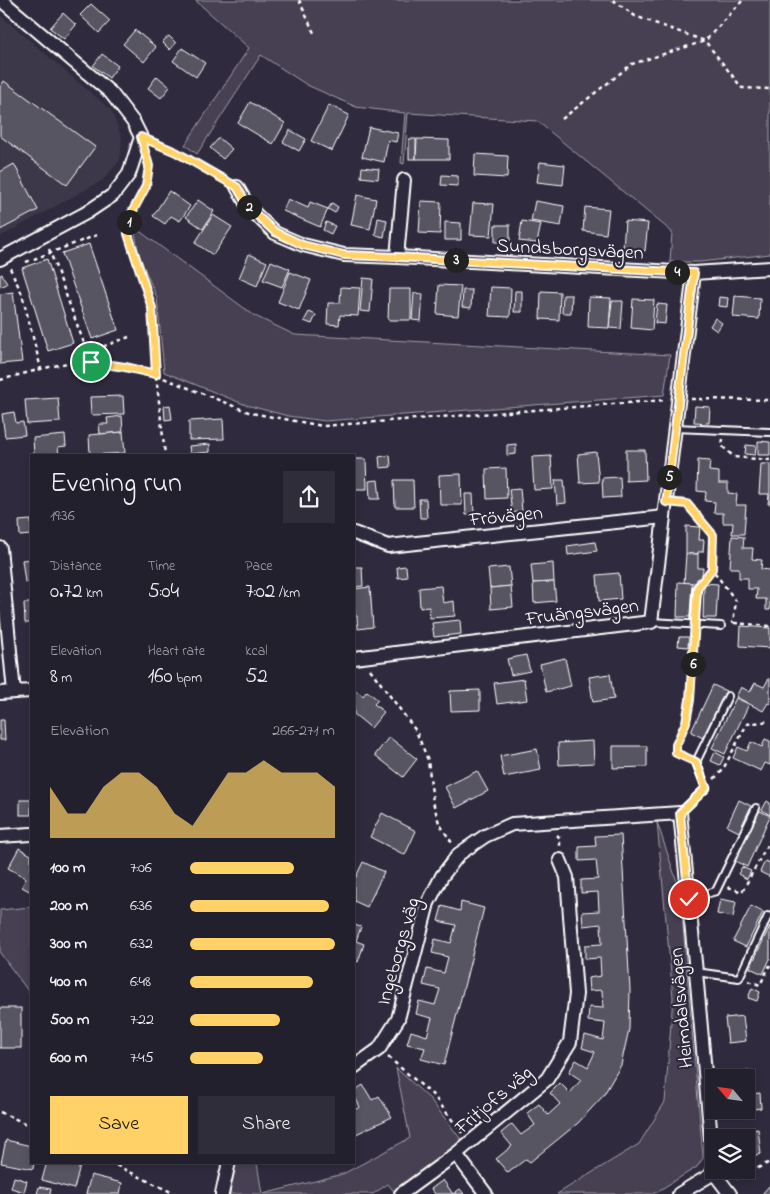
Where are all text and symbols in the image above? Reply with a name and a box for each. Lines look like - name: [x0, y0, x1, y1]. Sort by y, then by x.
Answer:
- pin: 2: [236, 194, 262, 220]
- text: 2: [246, 197, 253, 218]
- pin: 1: [116, 210, 142, 234]
- text: 1: [127, 212, 132, 233]
- street label: Sundsborgsvägen: [495, 232, 644, 270]
- pin: 3: [444, 248, 468, 272]
- text: 3: [454, 250, 459, 271]
- pin: 4: [664, 260, 690, 284]
- text: 4: [675, 262, 680, 283]
- pin: [70, 341, 112, 383]
- icon: arrive: [77, 348, 105, 376]
- text: Evening run: [50, 464, 182, 505]
- pin: 5: [656, 464, 682, 490]
- text: 5: [665, 467, 674, 488]
- button: share: [283, 471, 335, 523]
- street label: Frövägen: [467, 499, 545, 537]
- text: 19:36: [50, 504, 75, 528]
- text: Distance: [50, 556, 102, 577]
- text: Time: [148, 556, 175, 577]
- text: Pace: [245, 556, 273, 577]
- text: 0.72: [50, 577, 82, 607]
- text: 5:04: [148, 577, 179, 607]
- text: 7:02: [245, 577, 275, 607]
- text: km: [82, 583, 103, 604]
- text: /km: [275, 583, 300, 604]
- street label: Fruängsvägen: [523, 592, 641, 636]
- text: Elevation: [50, 641, 101, 662]
- text: Heart rate: [148, 641, 205, 662]
- text: kcal: [245, 641, 268, 662]
- pin: 6: [680, 652, 706, 676]
- text: 6: [690, 654, 697, 675]
- text: 8: [50, 662, 58, 692]
- text: 160: [148, 662, 173, 692]
- text: 52: [245, 662, 268, 692]
- text: m: [58, 668, 72, 689]
- text: bpm: [173, 668, 202, 689]
- text: Elevation: [50, 719, 109, 743]
- text: 266–271 m: [272, 719, 335, 743]
- text: 100 m: [50, 856, 85, 880]
- text: 7:06: [130, 856, 152, 880]
- pin: [668, 878, 710, 920]
- icon: check: [675, 885, 703, 913]
- text: 200 m: [50, 894, 88, 918]
- text: 6:36: [130, 894, 152, 918]
- street label: Ingeborgs väg: [370, 894, 430, 1009]
- text: 300 m: [50, 932, 87, 956]
- text: 6:32: [130, 932, 153, 956]
- street label: Heimdalsvägen: [663, 946, 703, 1069]
- text: 400 m: [50, 970, 87, 994]
- text: 6:48: [130, 970, 151, 994]
- text: 500 m: [50, 1008, 89, 1032]
- text: 7:22: [130, 1008, 154, 1032]
- text: 600 m: [50, 1046, 87, 1070]
- text: 7:45: [130, 1046, 154, 1070]
- street label: Fritjofs väg: [449, 1060, 540, 1144]
- north arrow: [705, 1069, 755, 1119]
- map controls: [705, 1069, 755, 1179]
- button: Save: [50, 1096, 188, 1154]
- button: Share: [198, 1096, 335, 1154]
- button: layers: [705, 1129, 755, 1179]

